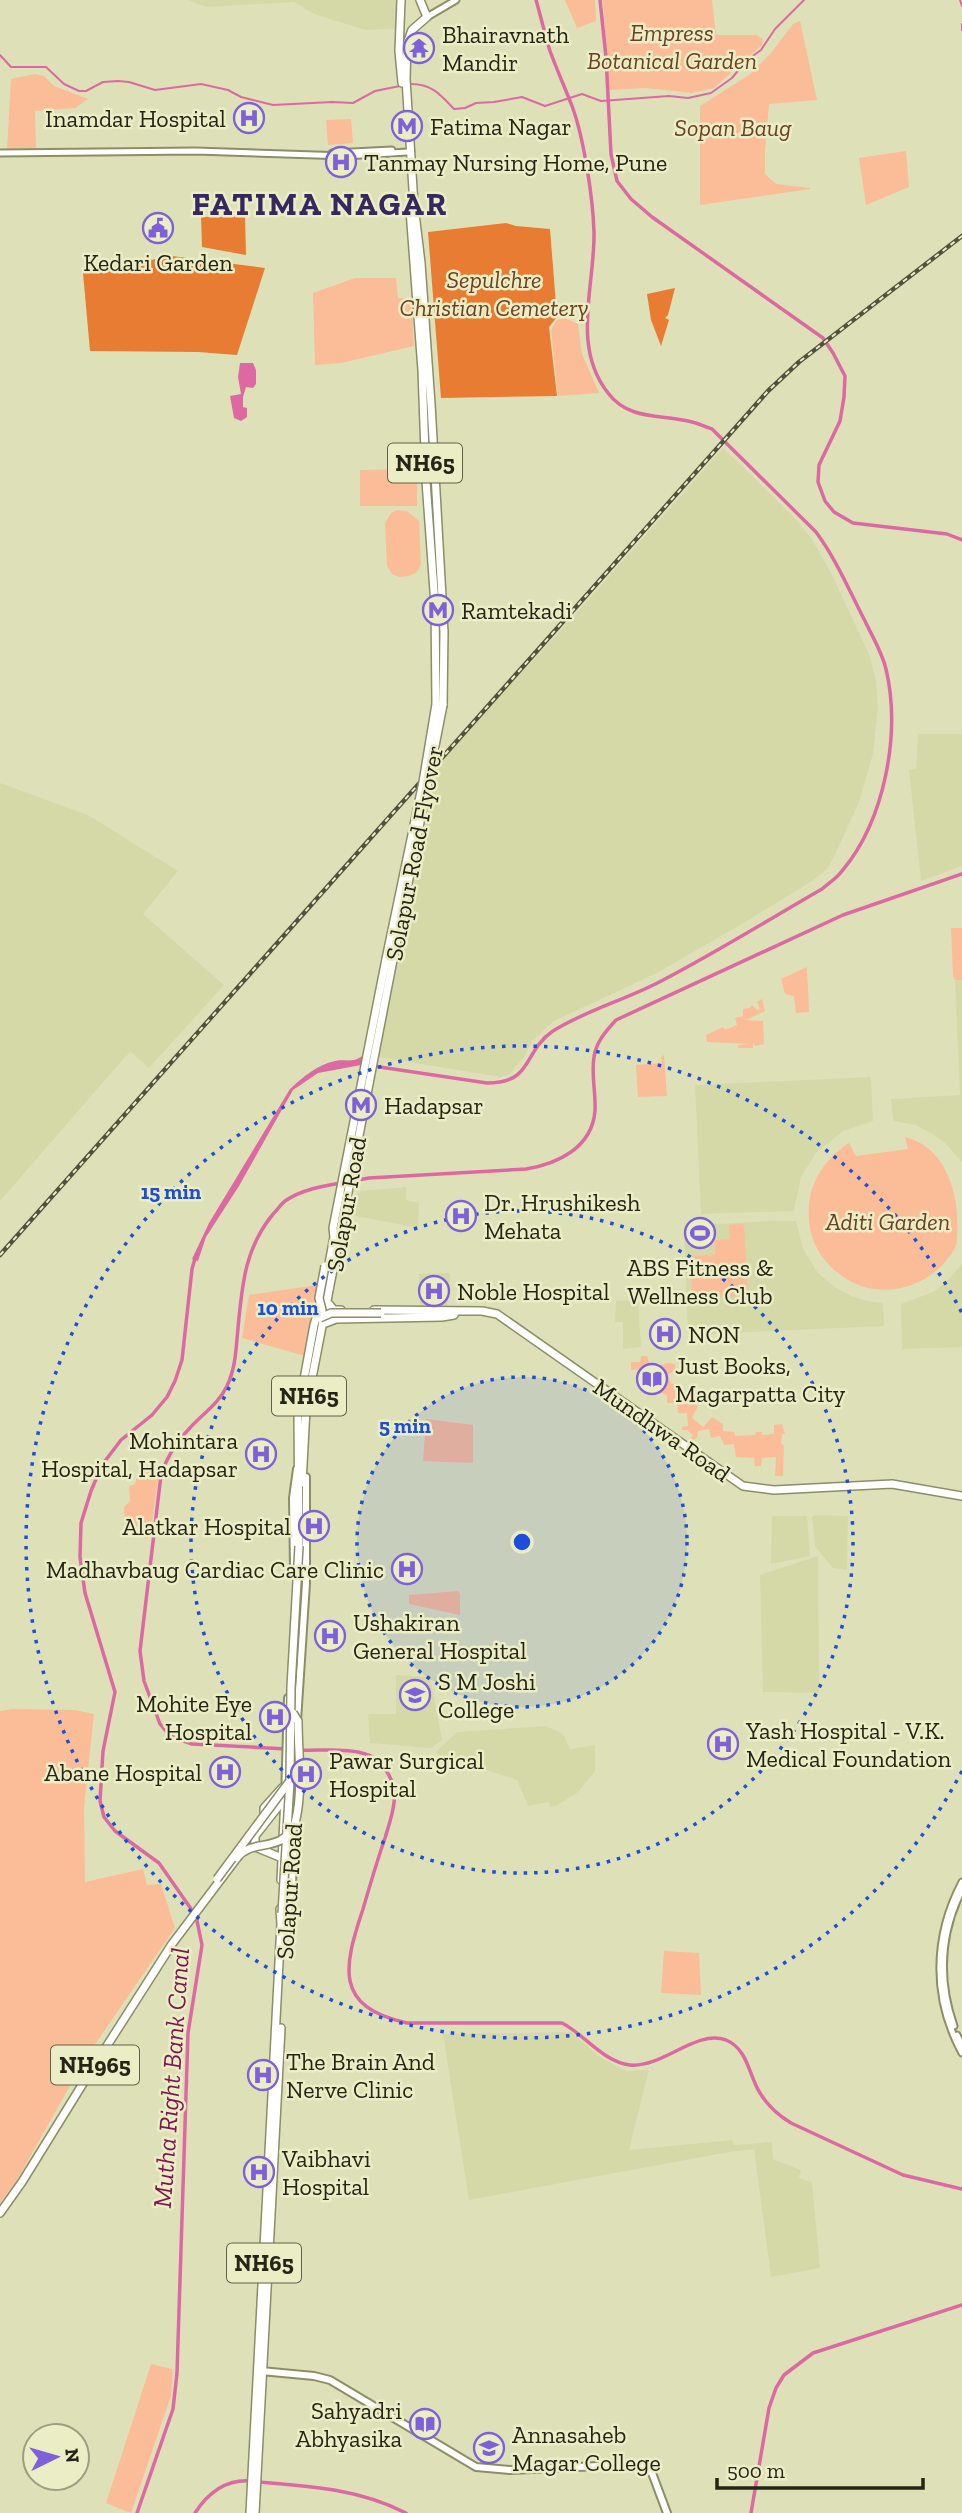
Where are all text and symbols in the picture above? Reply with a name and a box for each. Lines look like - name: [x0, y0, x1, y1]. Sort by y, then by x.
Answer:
- park label: Empress Botanical Garden: [587, 18, 757, 75]
- place label: Bhairavnath Mandir: [442, 20, 570, 77]
- temple icon: Bhairavnath Mandir: [402, 31, 436, 65]
- hospital icon: Inamdar Hospital: [232, 101, 266, 135]
- place label: Inamdar Hospital: [45, 104, 226, 133]
- metro station icon: Fatima Nagar: [390, 109, 424, 143]
- place label: Fatima Nagar: [430, 112, 572, 141]
- park label: Sopan Baug: [674, 113, 792, 142]
- hospital icon: Tanmay Nursing Home, Pune: [324, 145, 358, 179]
- place label: Tanmay Nursing Home, Pune: [364, 148, 667, 177]
- district label: FATIMA NAGAR: [192, 185, 448, 223]
- public building icon: Kedari Garden: [141, 211, 175, 245]
- place label: Kedari Garden: [83, 248, 233, 277]
- park label: Sepulchre Christian Cemetery: [400, 265, 588, 322]
- road number: NH65: [388, 444, 462, 482]
- metro station icon: Ramtekadi: [421, 593, 455, 627]
- place label: Ramtekadi: [461, 596, 573, 625]
- street label: Solapur Road Flyover: [379, 743, 449, 963]
- metro station icon: Hadapsar: [344, 1088, 378, 1122]
- place label: Hadapsar: [384, 1091, 484, 1120]
- street label: Solapur Road: [320, 1134, 372, 1274]
- text: 15 min: [141, 1179, 202, 1204]
- place label: Dr. Hrushikesh Mehata: [484, 1188, 641, 1245]
- hospital icon: Dr. Hrushikesh Mehata: [444, 1199, 478, 1233]
- park label: Aditi Garden: [825, 1207, 950, 1236]
- sports icon: ABS Fitness & Wellness Club: [683, 1216, 717, 1250]
- place label: ABS Fitness & Wellness Club: [627, 1253, 773, 1310]
- hospital icon: Noble Hospital: [417, 1274, 451, 1308]
- place label: Noble Hospital: [457, 1277, 610, 1306]
- text: 10 min: [257, 1295, 319, 1320]
- hospital icon: NON: [648, 1317, 682, 1351]
- place label: NON: [688, 1320, 740, 1349]
- place label: Just Books, Magarpatta City: [675, 1351, 846, 1408]
- library icon: Just Books, Magarpatta City: [635, 1362, 669, 1396]
- street label: Mundhwa Road: [588, 1372, 736, 1488]
- road number: NH65: [272, 1376, 346, 1415]
- text: 5 min: [379, 1413, 432, 1438]
- place label: Mohintara Hospital, Hadapsar: [41, 1426, 238, 1483]
- hospital icon: Mohintara Hospital, Hadapsar: [244, 1437, 278, 1471]
- hospital icon: Alatkar Hospital: [297, 1509, 331, 1543]
- place label: Alatkar Hospital: [122, 1512, 291, 1541]
- centre of rings: [510, 1530, 534, 1554]
- hospital icon: Madhavbaug Cardiac Care Clinic: [390, 1552, 424, 1586]
- place label: Madhavbaug Cardiac Care Clinic: [46, 1555, 384, 1584]
- place label: Ushakiran General Hospital: [353, 1608, 527, 1665]
- hospital icon: Ushakiran General Hospital: [313, 1619, 347, 1653]
- place label: S M Joshi College: [438, 1667, 536, 1724]
- school or university icon: S M Joshi College: [398, 1678, 432, 1712]
- place label: Mohite Eye Hospital: [136, 1689, 252, 1746]
- hospital icon: Mohite Eye Hospital: [258, 1700, 292, 1734]
- place label: Yash Hospital - V.K. Medical Foundation: [745, 1716, 951, 1773]
- hospital icon: Yash Hospital - V.K. Medical Foundation: [706, 1727, 740, 1761]
- place label: Pawar Surgical Hospital: [329, 1746, 484, 1803]
- hospital icon: Abane Hospital: [208, 1755, 242, 1789]
- hospital icon: Pawar Surgical Hospital: [289, 1757, 323, 1791]
- place label: Abane Hospital: [44, 1758, 202, 1787]
- street label: Solapur Road: [270, 1822, 308, 1960]
- water label: Mutha Right Bank Canal: [146, 1947, 196, 2209]
- road number: NH965: [51, 2046, 139, 2084]
- place label: The Brain And Nerve Clinic: [286, 2047, 435, 2104]
- hospital icon: The Brain And Nerve Clinic: [246, 2058, 280, 2092]
- place label: Vaibhavi Hospital: [281, 2144, 371, 2201]
- hospital icon: Vaibhavi Hospital: [242, 2155, 276, 2189]
- road number: NH65: [227, 2244, 301, 2282]
- place label: Sahyadri Abhyasika: [296, 2396, 402, 2453]
- library icon: Sahyadri Abhyasika: [408, 2407, 442, 2441]
- place label: Annasaheb Magar College: [512, 2420, 661, 2477]
- north arrow: [21, 2422, 91, 2492]
- school or university icon: Annasaheb Magar College: [472, 2431, 506, 2465]
- scale bar: [717, 2446, 923, 2490]
- text: N: [60, 2447, 85, 2464]
- text: 500 m: [727, 2458, 785, 2483]

